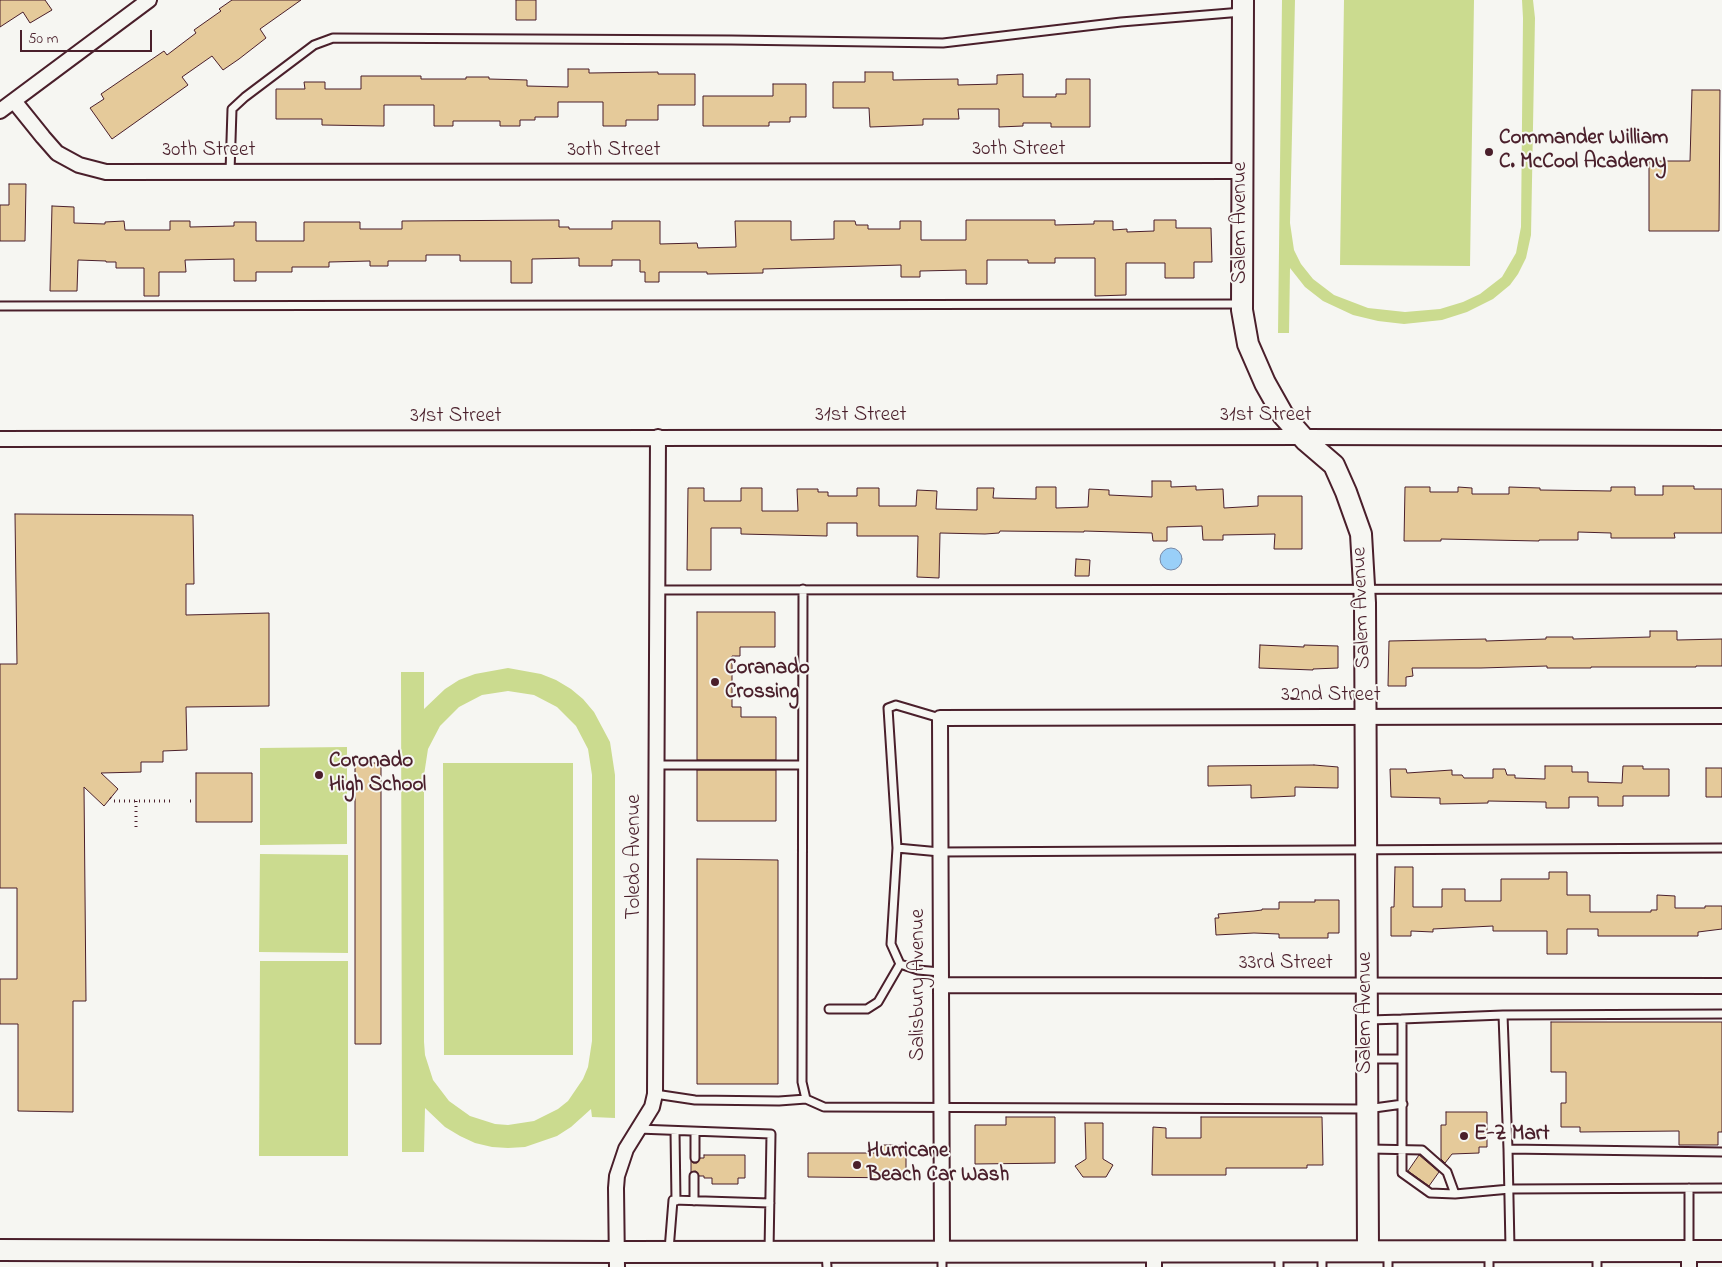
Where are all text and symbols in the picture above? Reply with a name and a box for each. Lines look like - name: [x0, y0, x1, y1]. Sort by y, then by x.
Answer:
- scale bar: [22, 20, 155, 52]
- text: 50 m: [28, 28, 58, 50]
- place label: Commander William C. McCool Academy: [1499, 127, 1668, 177]
- street label: 30th Street: [973, 138, 1065, 164]
- street label: 30th Street: [163, 139, 255, 165]
- street label: 30th Street: [568, 139, 660, 165]
- marker: Commander William C. McCool Academy: [1483, 146, 1495, 158]
- street label: Salem Avenue: [1229, 162, 1255, 284]
- street label: 31st Street: [815, 404, 907, 430]
- street label: 31st Street: [1220, 404, 1312, 430]
- street label: 31st Street: [410, 405, 502, 431]
- street label: Salem Avenue: [1348, 547, 1378, 669]
- place label: Coranado Crossing: [725, 657, 810, 707]
- marker: Coranado Crossing: [709, 676, 721, 688]
- street label: 32nd Street: [1281, 684, 1381, 710]
- place label: Coronado High School: [329, 750, 426, 800]
- marker: Coronado High School: [313, 769, 325, 781]
- street label: Toledo Avenue: [623, 794, 649, 920]
- street label: Salisbury Avenue: [907, 909, 933, 1061]
- street label: 33rd Street: [1239, 952, 1333, 978]
- street label: Salem Avenue: [1354, 952, 1380, 1074]
- place label: E-Z Mart: [1474, 1123, 1549, 1149]
- marker: E-Z Mart: [1458, 1130, 1470, 1142]
- place label: Hurricane Beach Car Wash: [867, 1140, 1009, 1190]
- marker: Hurricane Beach Car Wash: [851, 1159, 863, 1171]

